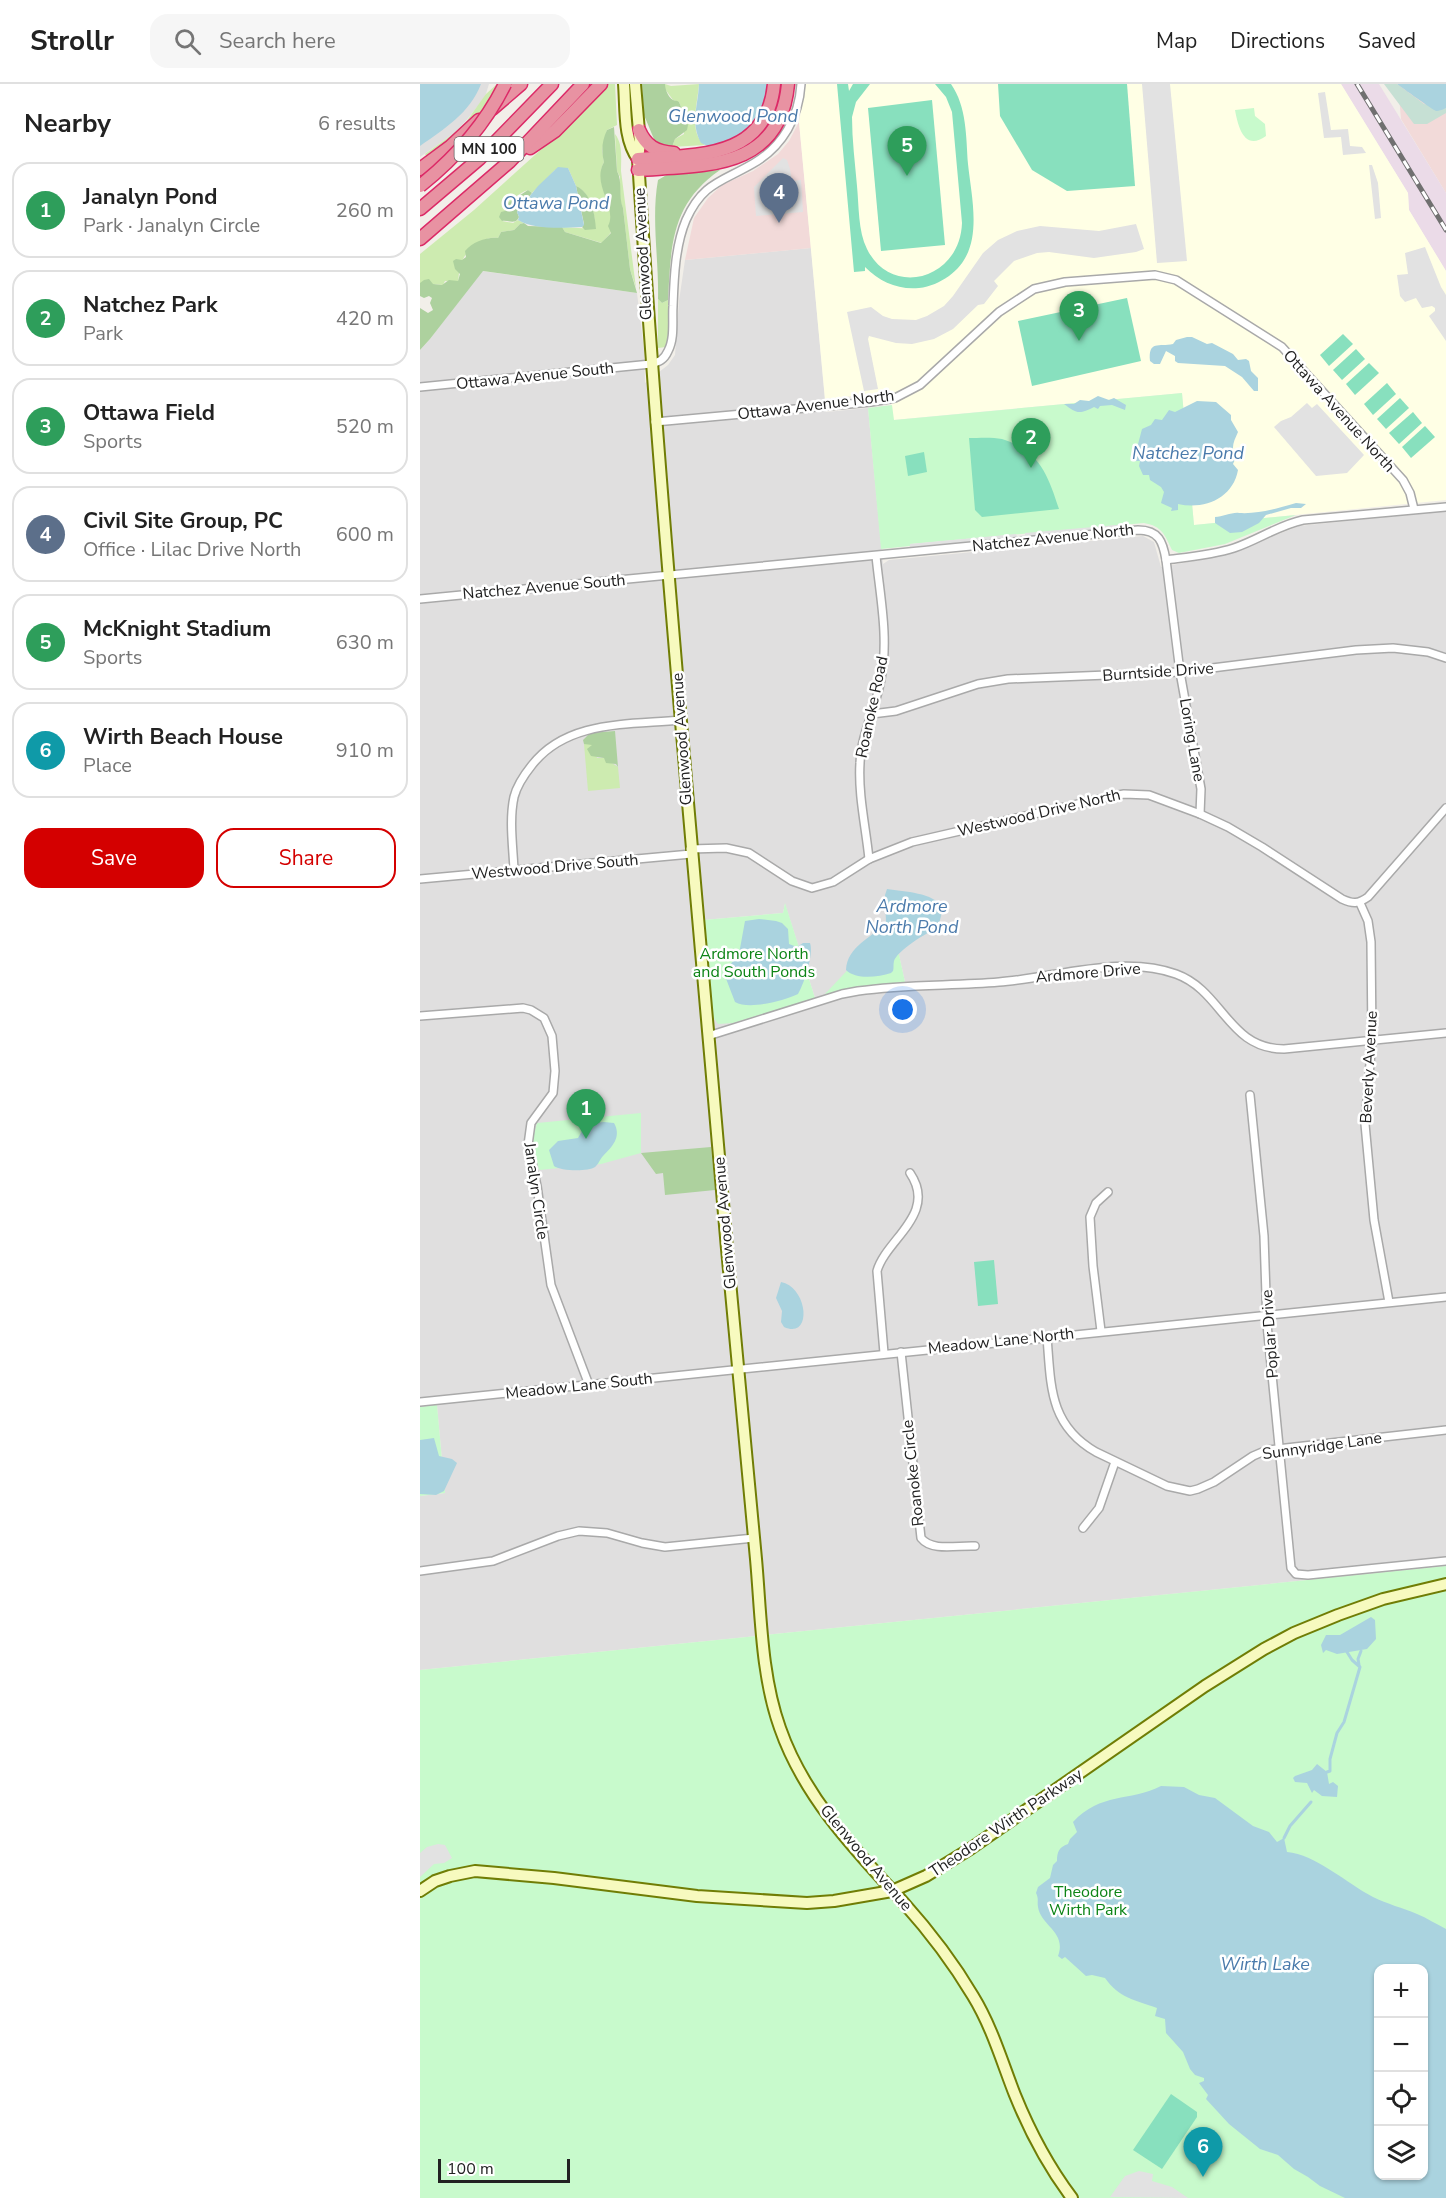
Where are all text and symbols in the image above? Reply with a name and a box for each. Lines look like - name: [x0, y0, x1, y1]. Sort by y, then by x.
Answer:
- search box: [150, 14, 570, 68]
- text: Strollr: [30, 22, 114, 60]
- icon: search: [171, 25, 204, 58]
- text: Search here: [219, 26, 336, 56]
- text: Map: [1156, 27, 1197, 55]
- text: Directions: [1230, 27, 1325, 55]
- text: Saved: [1358, 27, 1416, 55]
- water label: Glenwood Pond: [668, 104, 798, 128]
- text: Nearby: [24, 106, 111, 141]
- text: 6 results: [318, 110, 396, 137]
- pin: 5: [888, 126, 926, 176]
- road number: MN 100: [454, 137, 524, 161]
- pin: 4: [760, 174, 798, 223]
- text: Janalyn Pond: [83, 182, 217, 212]
- street label: Glenwood Avenue: [629, 187, 657, 321]
- water label: Ottawa Pond: [503, 191, 610, 215]
- text: 1: [40, 197, 52, 224]
- text: 260 m: [336, 197, 394, 224]
- text: Park · Janalyn Circle: [83, 212, 260, 239]
- text: Natchez Park: [83, 290, 218, 320]
- pin: 3: [1060, 292, 1098, 341]
- text: 2: [40, 305, 52, 332]
- text: 420 m: [336, 305, 394, 332]
- text: Park: [83, 320, 123, 347]
- street label: Ottawa Avenue North: [1278, 345, 1400, 477]
- street label: Ottawa Avenue South: [455, 357, 615, 395]
- street label: Ottawa Avenue North: [736, 384, 896, 426]
- text: Ottawa Field: [83, 398, 215, 428]
- text: 3: [40, 413, 52, 440]
- text: 520 m: [336, 413, 394, 440]
- pin: 2: [1012, 418, 1050, 468]
- text: Sports: [83, 428, 142, 455]
- water label: Natchez Pond: [1132, 441, 1244, 465]
- text: Civil Site Group, PC: [83, 506, 283, 536]
- street label: Natchez Avenue North: [971, 519, 1135, 557]
- text: 4: [40, 521, 52, 548]
- text: 600 m: [336, 521, 394, 548]
- text: Office · Lilac Drive North: [83, 536, 301, 563]
- street label: Natchez Avenue South: [462, 569, 626, 605]
- text: McKnight Stadium: [83, 614, 271, 644]
- text: 5: [40, 629, 52, 656]
- text: 630 m: [336, 629, 394, 656]
- text: Sports: [83, 644, 142, 671]
- street label: Roanoke Road: [850, 654, 894, 760]
- street label: Burntside Drive: [1102, 657, 1214, 687]
- street label: Glenwood Avenue: [666, 672, 698, 806]
- street label: Loring Lane: [1174, 697, 1210, 783]
- text: Wirth Beach House: [83, 722, 283, 752]
- text: 6: [40, 737, 52, 764]
- text: 910 m: [336, 737, 394, 764]
- text: Place: [83, 752, 132, 779]
- street label: Westwood Drive North: [955, 784, 1123, 842]
- button: Save: [24, 828, 204, 888]
- button: Share: [216, 828, 396, 888]
- street label: Westwood Drive South: [471, 849, 639, 885]
- water label: Ardmore North Pond: [865, 894, 959, 939]
- park label: Ardmore North and South Ponds: [693, 943, 815, 983]
- street label: Ardmore Drive: [1035, 957, 1141, 989]
- your location: [888, 995, 917, 1024]
- street label: Beverly Avenue: [1355, 1010, 1383, 1124]
- pin: 1: [566, 1090, 606, 1139]
- street label: Janalyn Circle: [518, 1140, 554, 1241]
- street label: Glenwood Avenue: [708, 1156, 742, 1290]
- street label: Poplar Drive: [1256, 1289, 1284, 1379]
- street label: Meadow Lane North: [927, 1322, 1075, 1360]
- street label: Meadow Lane South: [504, 1367, 654, 1405]
- street label: Roanoke Circle: [896, 1419, 930, 1527]
- street label: Sunnyridge Lane: [1261, 1427, 1383, 1465]
- street label: Theodore Wirth Parkway: [925, 1763, 1088, 1883]
- street label: Glenwood Avenue: [815, 1800, 917, 1916]
- park label: Theodore Wirth Park: [1049, 1881, 1128, 1921]
- water label: Wirth Lake: [1220, 1952, 1310, 1976]
- map controls: [1374, 1964, 1428, 2180]
- button: +: [1374, 1964, 1428, 2018]
- button: −: [1374, 2018, 1428, 2072]
- button: locate: [1374, 2072, 1428, 2126]
- button: layers: [1374, 2126, 1428, 2180]
- pin: 6: [1184, 2128, 1222, 2177]
- scale bar: [438, 2156, 570, 2184]
- text: 100 m: [447, 2158, 494, 2180]

